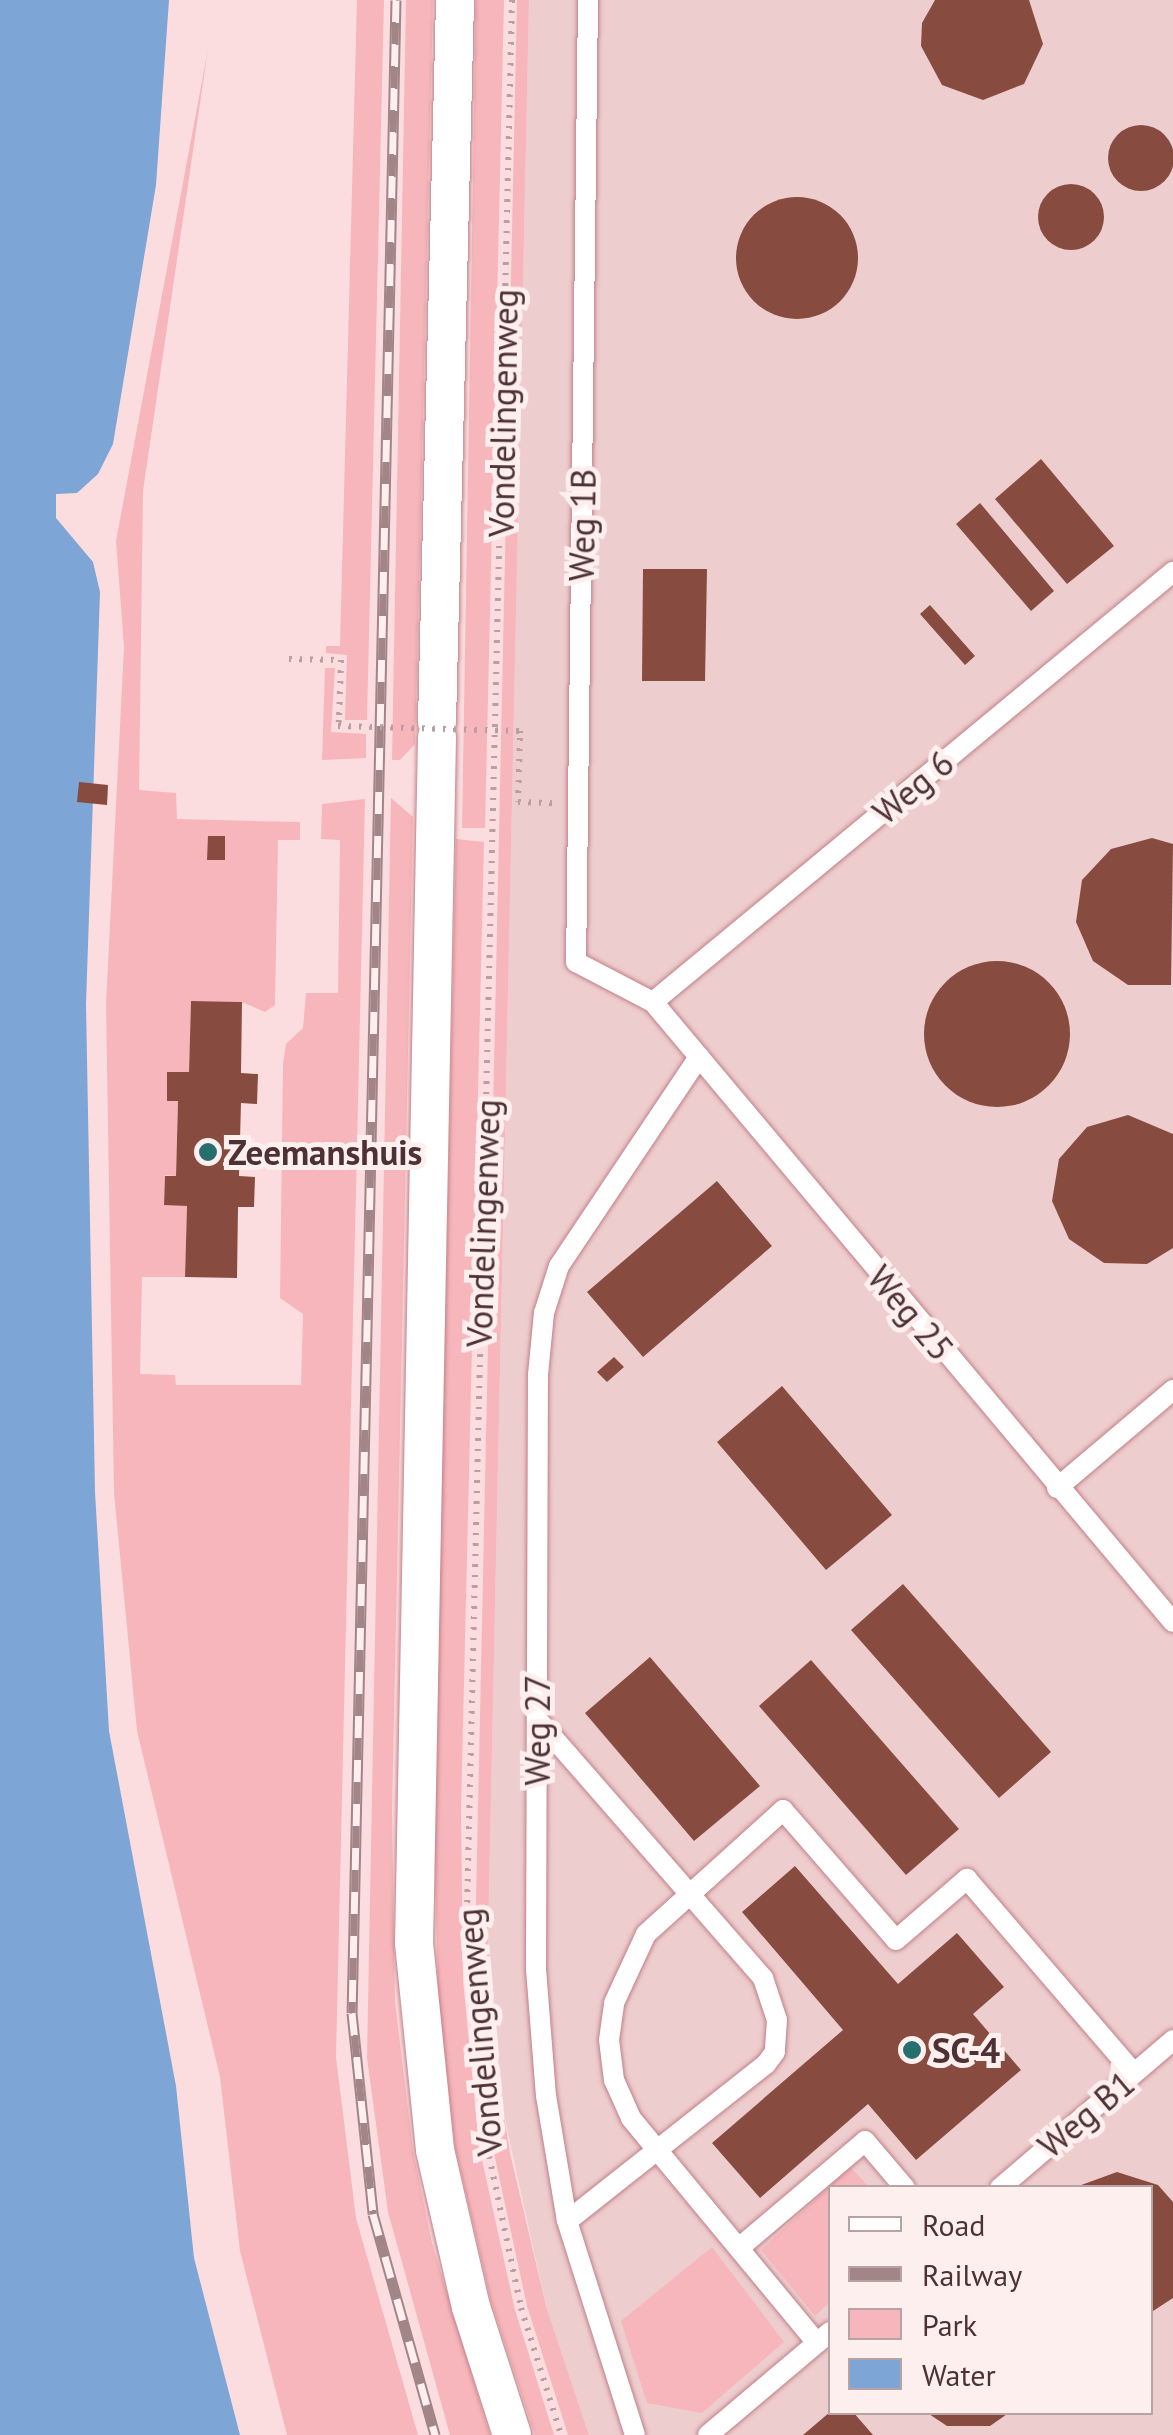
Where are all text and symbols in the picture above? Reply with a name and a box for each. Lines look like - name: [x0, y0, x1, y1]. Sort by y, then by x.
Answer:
- street label: Vondelingenweg: [480, 288, 526, 538]
- street label: Weg 1B: [560, 468, 604, 582]
- street label: Weg 6: [864, 741, 962, 833]
- street label: Vondelingenweg: [458, 1098, 508, 1348]
- place label: Zeemanshuis: [228, 1131, 422, 1173]
- marker: Zeemanshuis: [197, 1141, 219, 1163]
- street label: Weg 25: [859, 1257, 963, 1369]
- street label: Weg 27: [516, 1674, 558, 1786]
- street label: Vondelingenweg: [447, 1906, 511, 2158]
- place label: SC-4: [932, 2029, 1000, 2071]
- marker: SC-4: [901, 2039, 923, 2061]
- street label: Weg B1: [1029, 2062, 1143, 2166]
- legend: [828, 2185, 1153, 2415]
- text: Road: [922, 2205, 986, 2244]
- text: Railway: [922, 2255, 1022, 2294]
- text: Park: [922, 2305, 977, 2344]
- text: Water: [922, 2355, 996, 2394]

